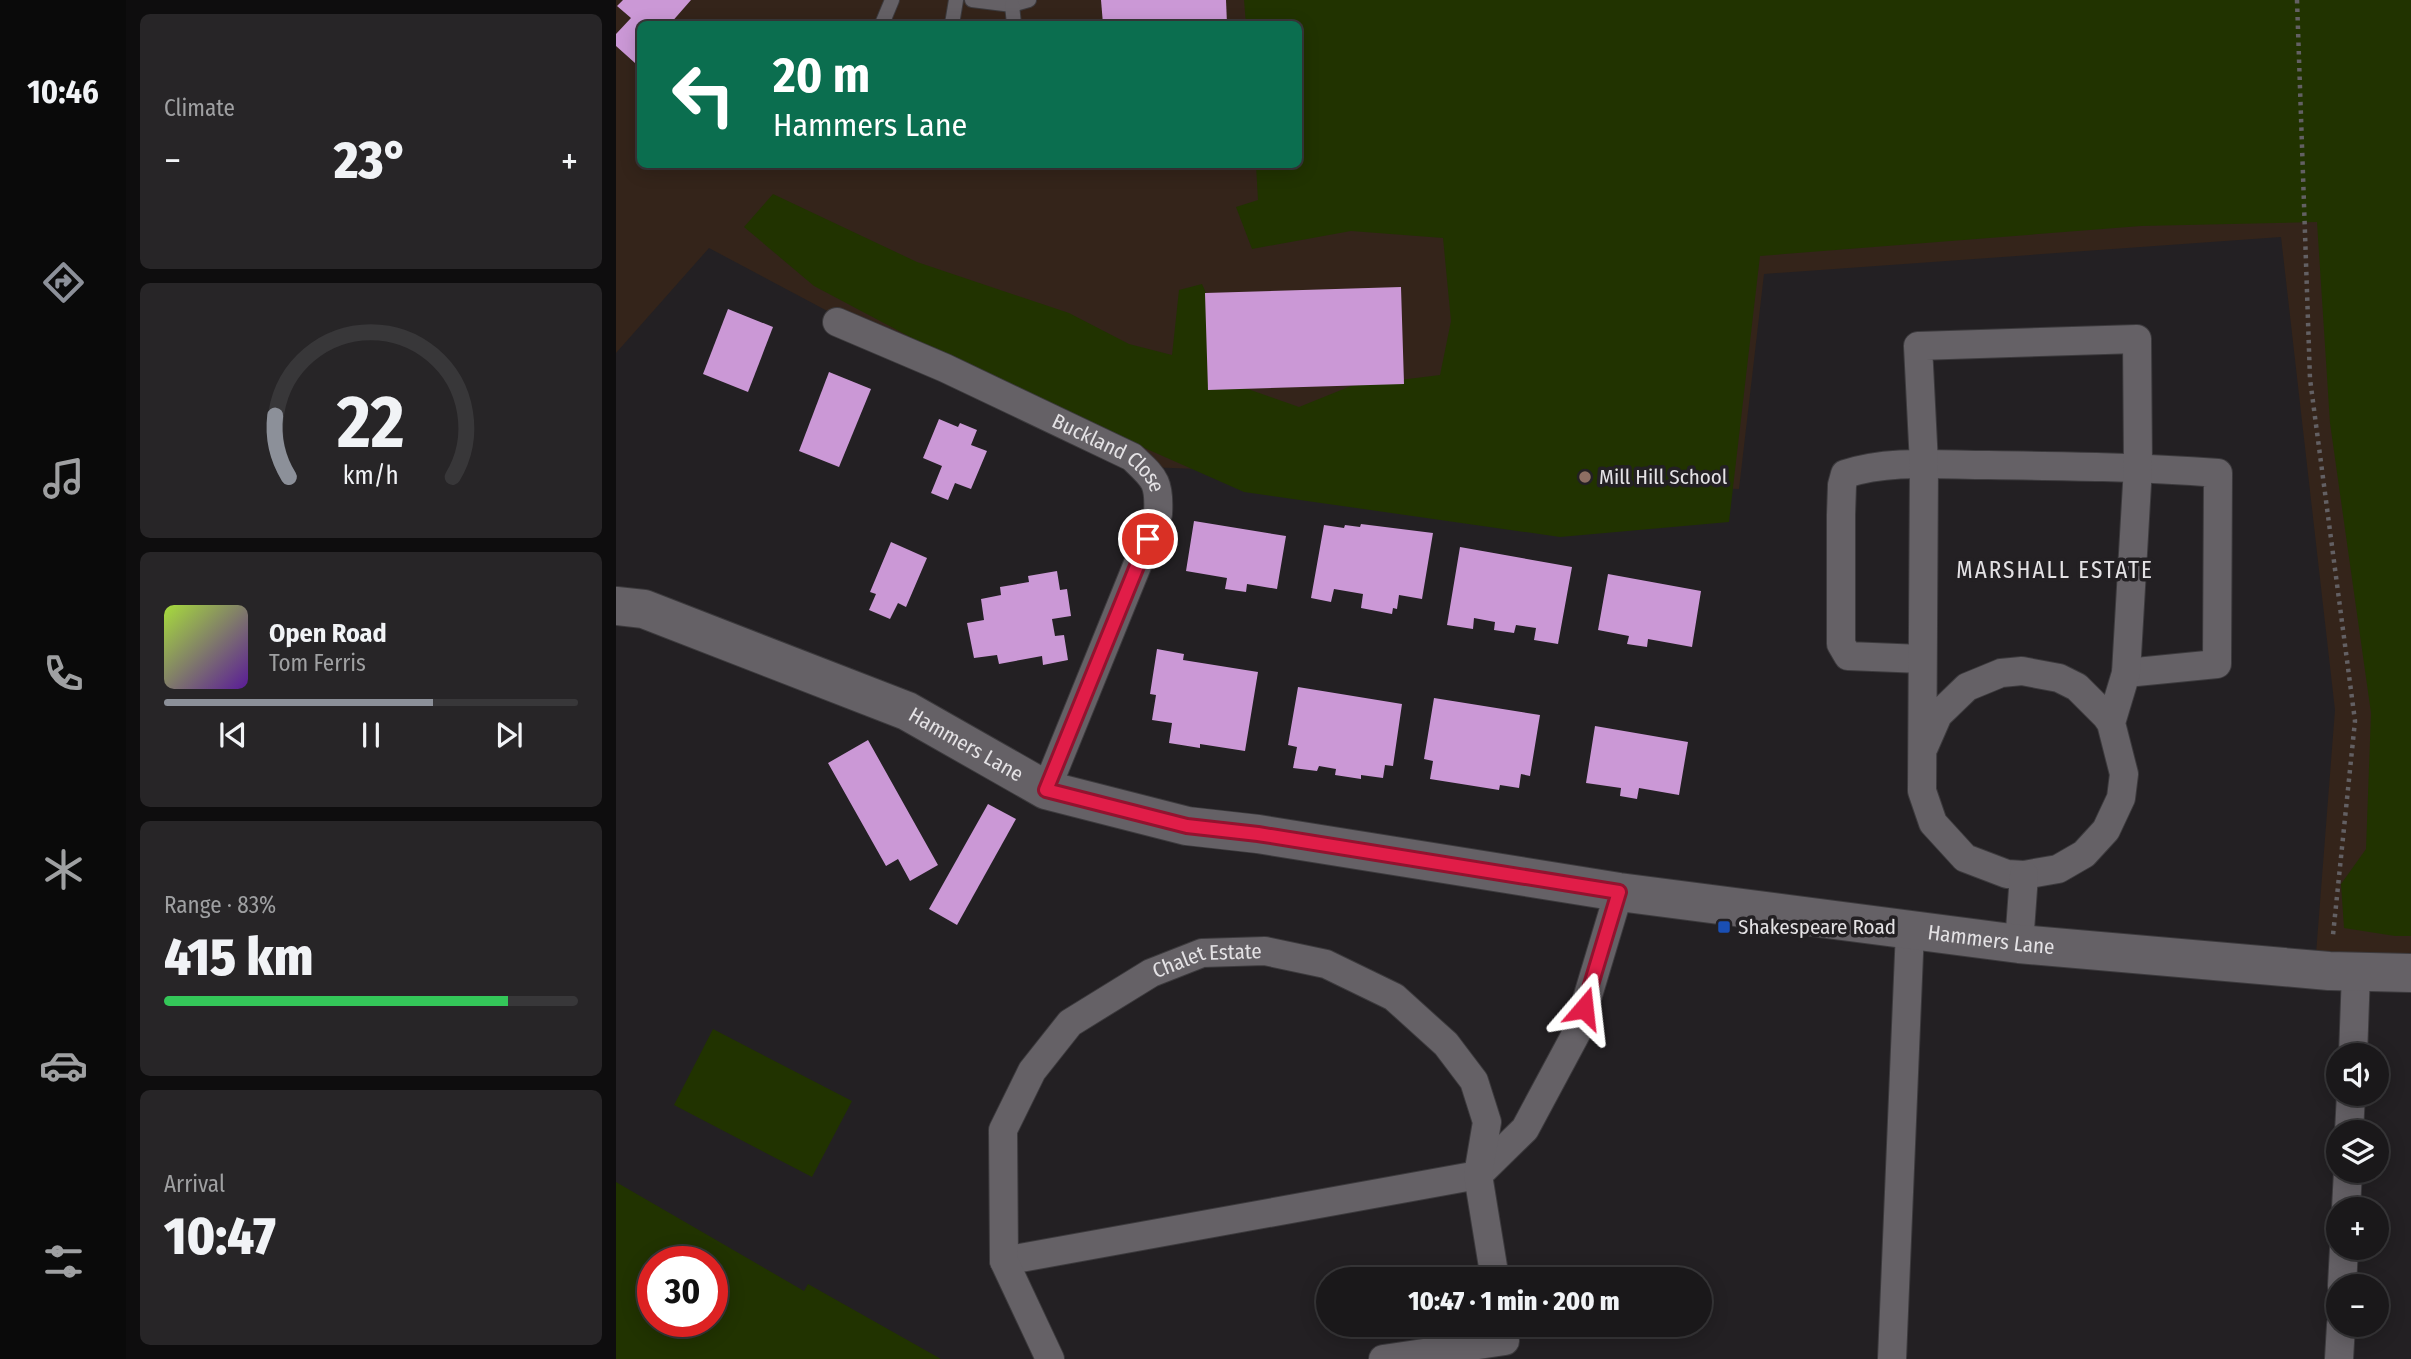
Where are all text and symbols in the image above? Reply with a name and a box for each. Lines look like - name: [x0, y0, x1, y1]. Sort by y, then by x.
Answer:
- text: 20 m: [773, 46, 870, 105]
- icon: left: [658, 49, 749, 140]
- text: 10:46: [27, 73, 99, 111]
- text: Climate: [164, 94, 235, 122]
- text: Hammers Lane: [773, 106, 967, 144]
- text: 23°: [334, 129, 408, 192]
- text: −: [164, 138, 181, 184]
- text: +: [561, 138, 578, 184]
- icon: directions: [39, 258, 88, 307]
- text: 22: [336, 379, 405, 466]
- street label: Buckland Close: [1048, 408, 1170, 495]
- icon: music: [39, 454, 88, 503]
- text: km/h: [343, 460, 399, 490]
- place label: Mill Hill School: [1599, 464, 1728, 490]
- marker: Mill Hill School: [1577, 469, 1593, 485]
- pin: [1118, 509, 1178, 569]
- icon: arrive: [1129, 520, 1167, 558]
- district label: MARSHALL ESTATE: [1956, 556, 2154, 584]
- text: Open Road: [269, 618, 387, 649]
- icon: phone: [39, 649, 88, 698]
- text: Tom Ferris: [269, 649, 366, 677]
- street label: Hammers Lane: [904, 702, 1028, 787]
- icon: previous: [214, 716, 252, 754]
- icon: pause: [352, 716, 390, 754]
- icon: next: [490, 716, 528, 754]
- icon: climate: [39, 845, 88, 894]
- text: Range · 83%: [164, 891, 276, 919]
- place label: Shakespeare Road: [1738, 914, 1896, 940]
- marker: Shakespeare Road: [1716, 919, 1732, 935]
- street label: Hammers Lane: [1926, 919, 2056, 960]
- text: 415 km: [164, 926, 313, 989]
- street label: Chalet Estate: [1149, 938, 1262, 984]
- position arrow: [1547, 971, 1621, 1045]
- icon: car: [39, 1041, 88, 1090]
- map controls: [2326, 1043, 2389, 1337]
- button: sound: [2326, 1043, 2389, 1106]
- button: layers: [2326, 1120, 2389, 1183]
- text: Arrival: [164, 1170, 225, 1198]
- button: +: [2326, 1197, 2389, 1260]
- text: 10:47: [164, 1205, 276, 1268]
- icon: filters: [39, 1237, 88, 1286]
- speed limit sign: 30: [637, 1246, 728, 1337]
- button: −: [2326, 1274, 2389, 1337]
- text: 10:47 · 1 min · 200 m: [1408, 1286, 1620, 1317]

